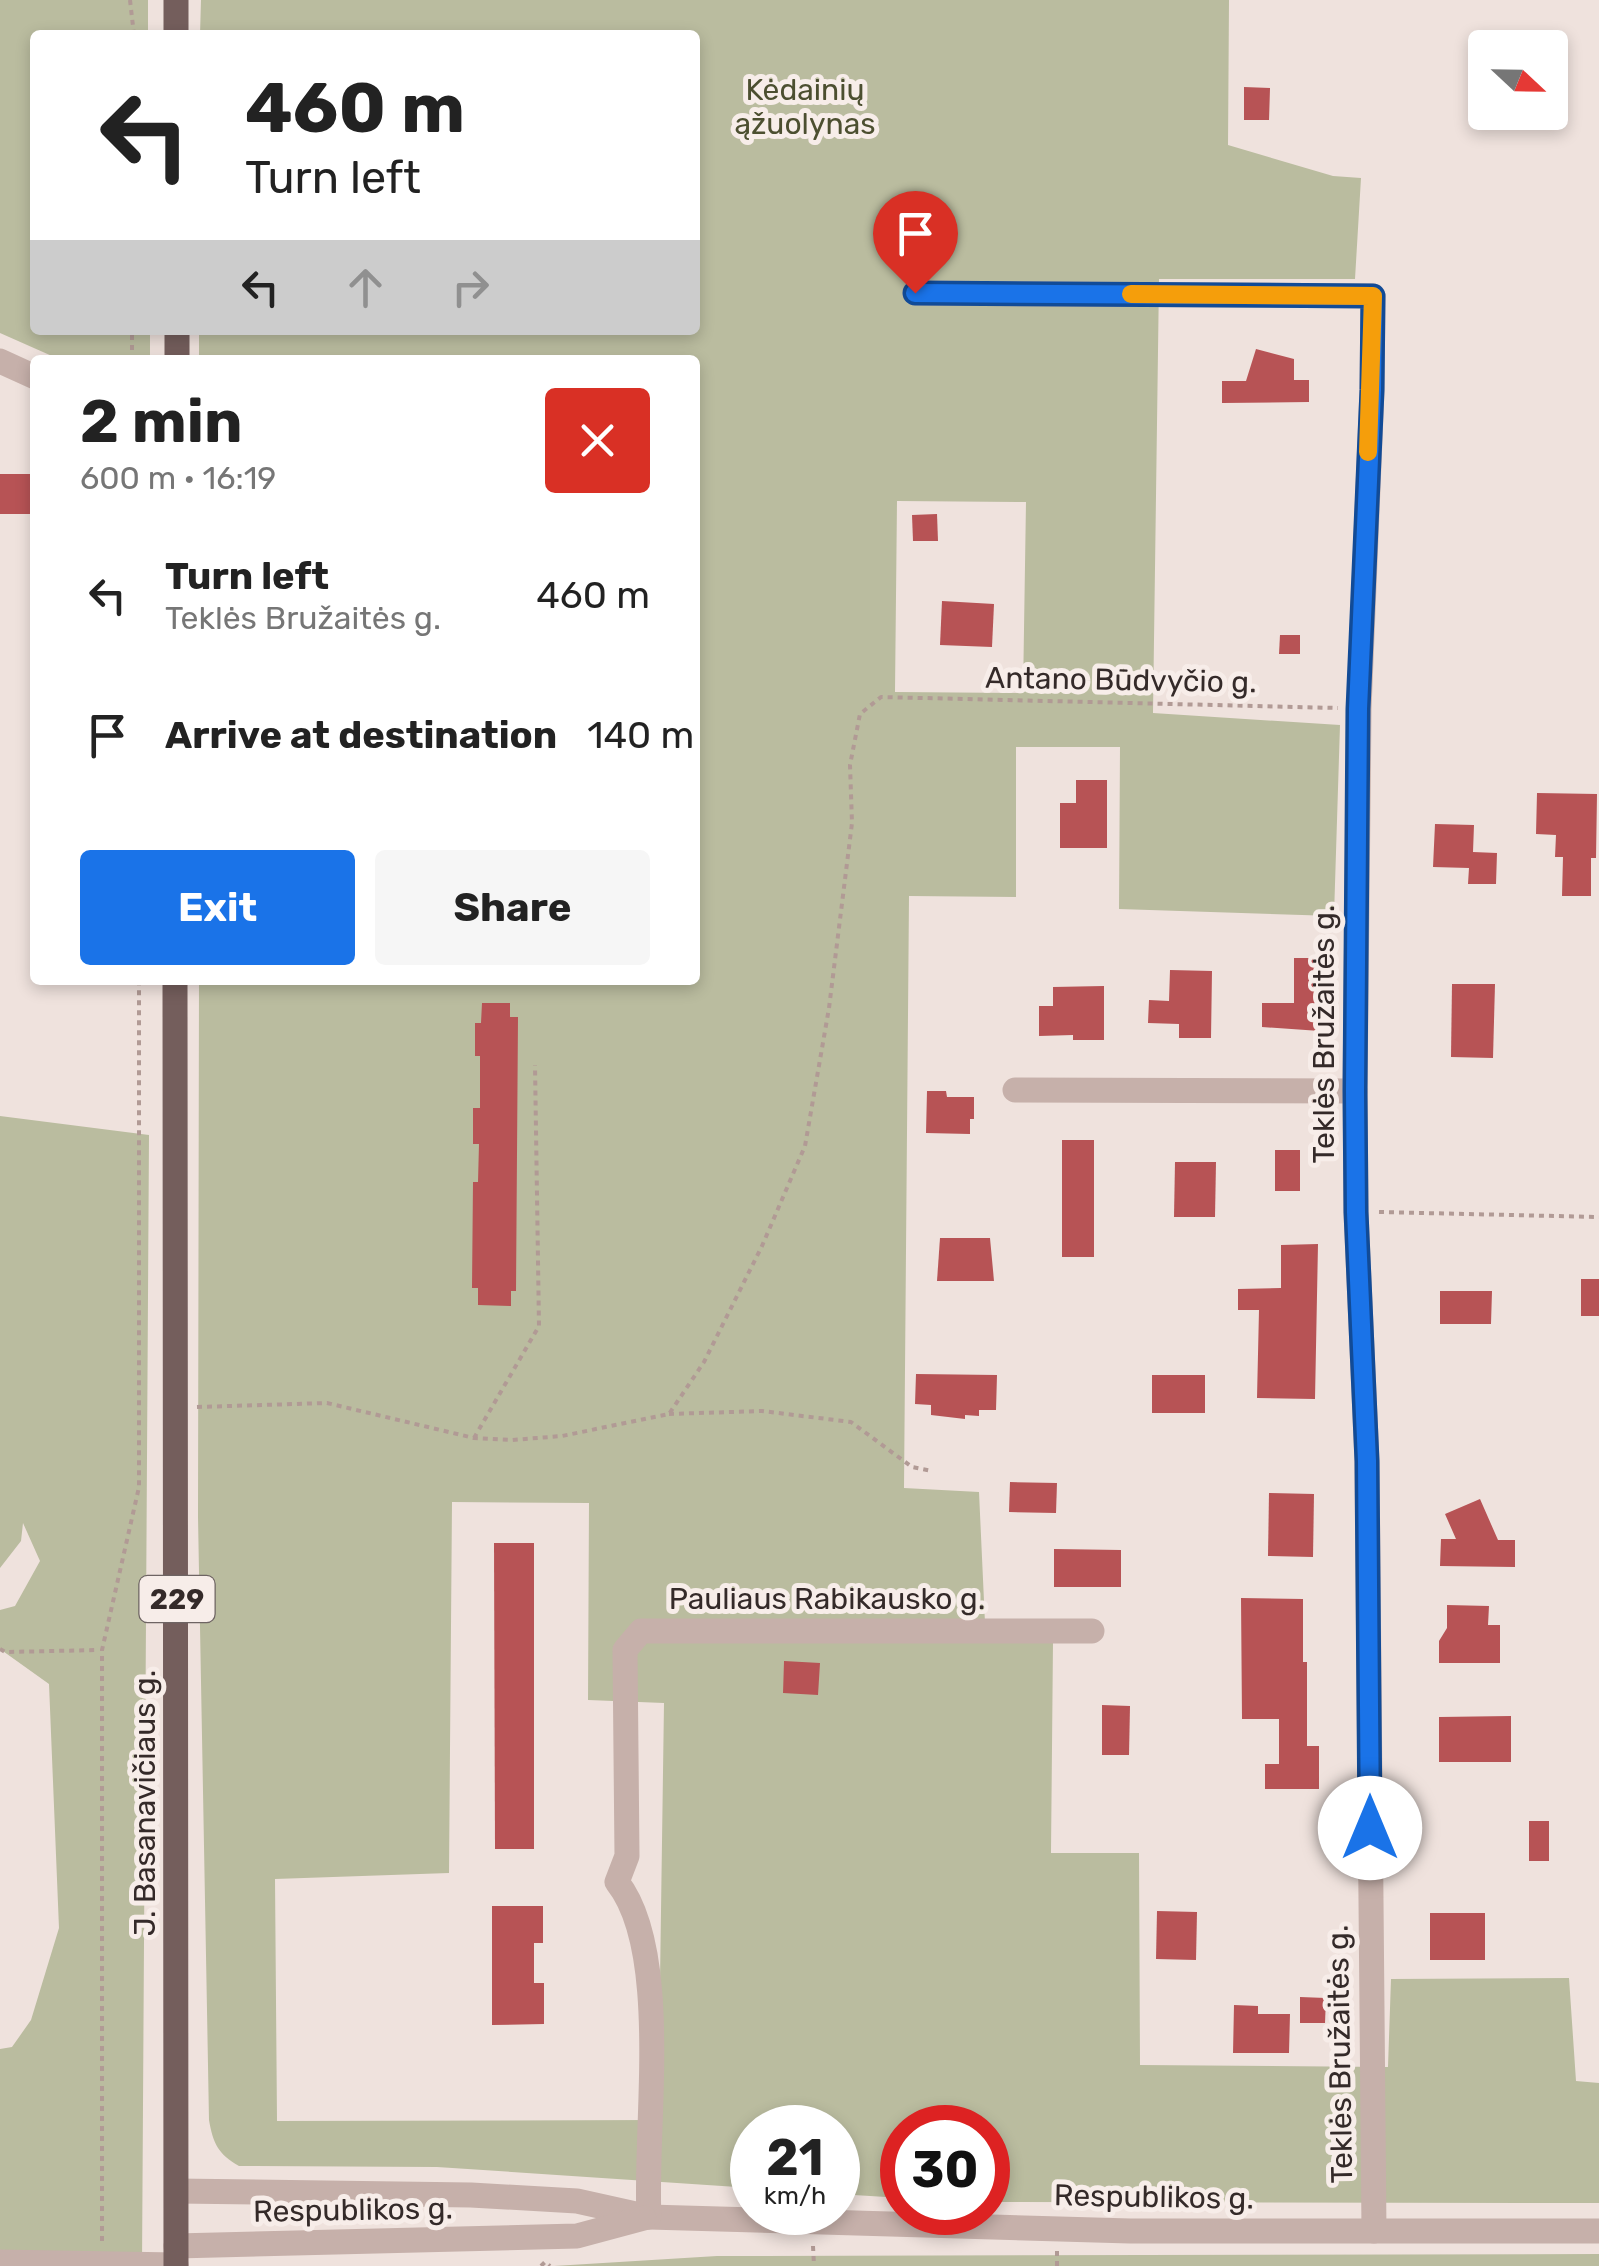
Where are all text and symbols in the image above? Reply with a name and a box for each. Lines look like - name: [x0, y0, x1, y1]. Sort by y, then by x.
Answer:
- north arrow: [1468, 30, 1568, 130]
- map controls: [1468, 30, 1568, 130]
- text: 460 m: [245, 67, 465, 150]
- icon: left: [80, 70, 210, 200]
- park label: Kėdainių ąžuolynas: [735, 72, 876, 142]
- text: Turn left: [245, 151, 421, 204]
- pin: [873, 191, 958, 294]
- icon: arrive: [888, 206, 943, 261]
- icon: left: [233, 260, 288, 315]
- icon: ahead: [338, 260, 393, 315]
- icon: right: [443, 260, 498, 315]
- text: 2 min: [80, 386, 242, 457]
- button: close: [545, 388, 650, 493]
- text: 600 m · 16:19: [80, 459, 276, 497]
- text: Turn left: [165, 553, 329, 599]
- icon: left: [80, 568, 135, 623]
- text: 460 m: [536, 572, 650, 618]
- text: Teklės Bružaitės g.: [165, 599, 441, 637]
- street label: Antano Būdvyčio g.: [985, 660, 1257, 700]
- icon: arrive: [80, 708, 135, 763]
- text: Arrive at destination: [165, 712, 557, 758]
- text: 140 m: [587, 712, 694, 758]
- button: Exit: [80, 850, 355, 965]
- button: Share: [375, 850, 650, 965]
- street label: Teklės Bružaitės g.: [1306, 905, 1342, 1163]
- road number: 229: [140, 1576, 214, 1622]
- street label: Pauliaus Rabikausko g.: [669, 1581, 985, 1617]
- street label: J. Basanavičiaus g.: [127, 1670, 163, 1936]
- position arrow: [1318, 1776, 1422, 1880]
- street label: Teklės Bružaitės g.: [1320, 1924, 1360, 2184]
- speed limit sign: 30: [880, 2105, 1010, 2235]
- text: 21: [766, 2128, 824, 2188]
- street label: Respublikos g.: [1054, 2177, 1254, 2217]
- text: km/h: [764, 2181, 826, 2210]
- street label: Respublikos g.: [253, 2190, 453, 2230]

